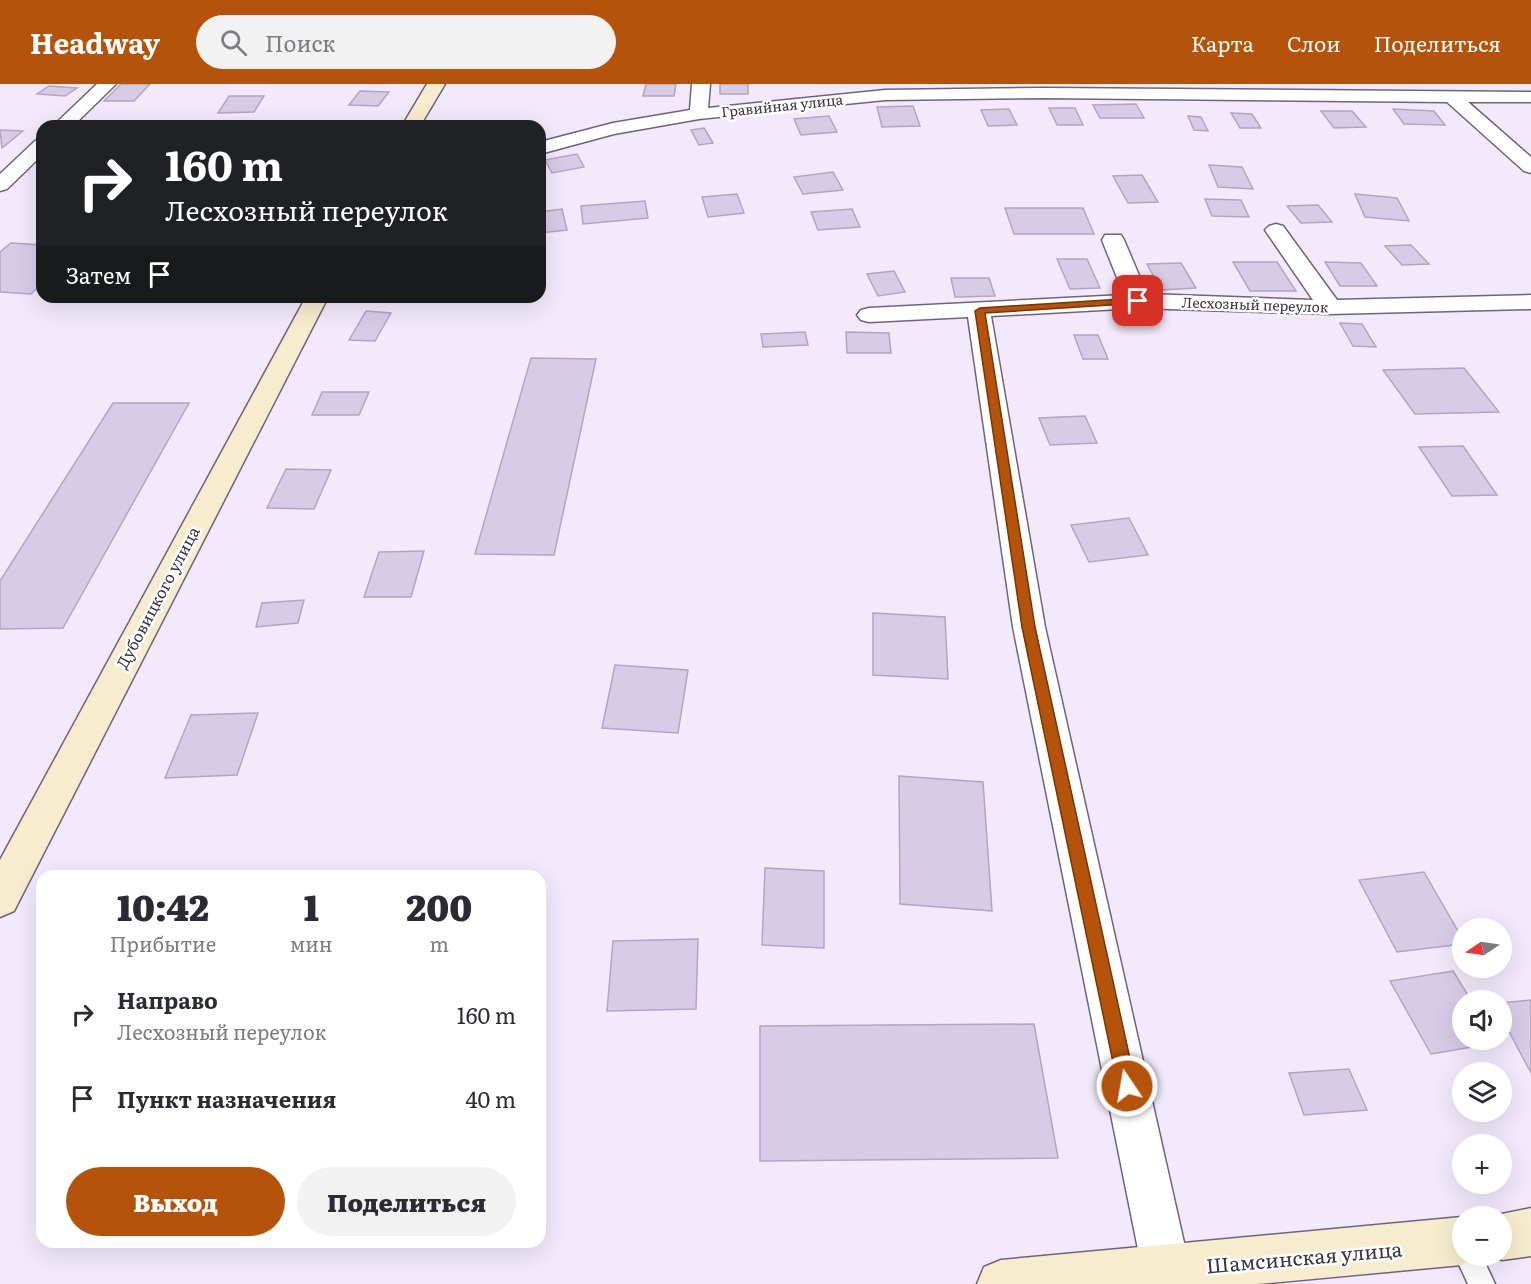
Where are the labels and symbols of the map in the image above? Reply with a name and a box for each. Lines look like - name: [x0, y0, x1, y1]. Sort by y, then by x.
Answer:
- street label: Гравийная улица: [720, 89, 844, 121]
- pin: [1112, 275, 1163, 326]
- street label: Лесхозный переулок: [1181, 291, 1329, 317]
- street label: Дубовицкого улица: [109, 521, 205, 672]
- north arrow: [1452, 918, 1512, 978]
- position arrow: [1095, 1054, 1159, 1118]
- street label: Шамсинская улица: [1205, 1232, 1403, 1280]

